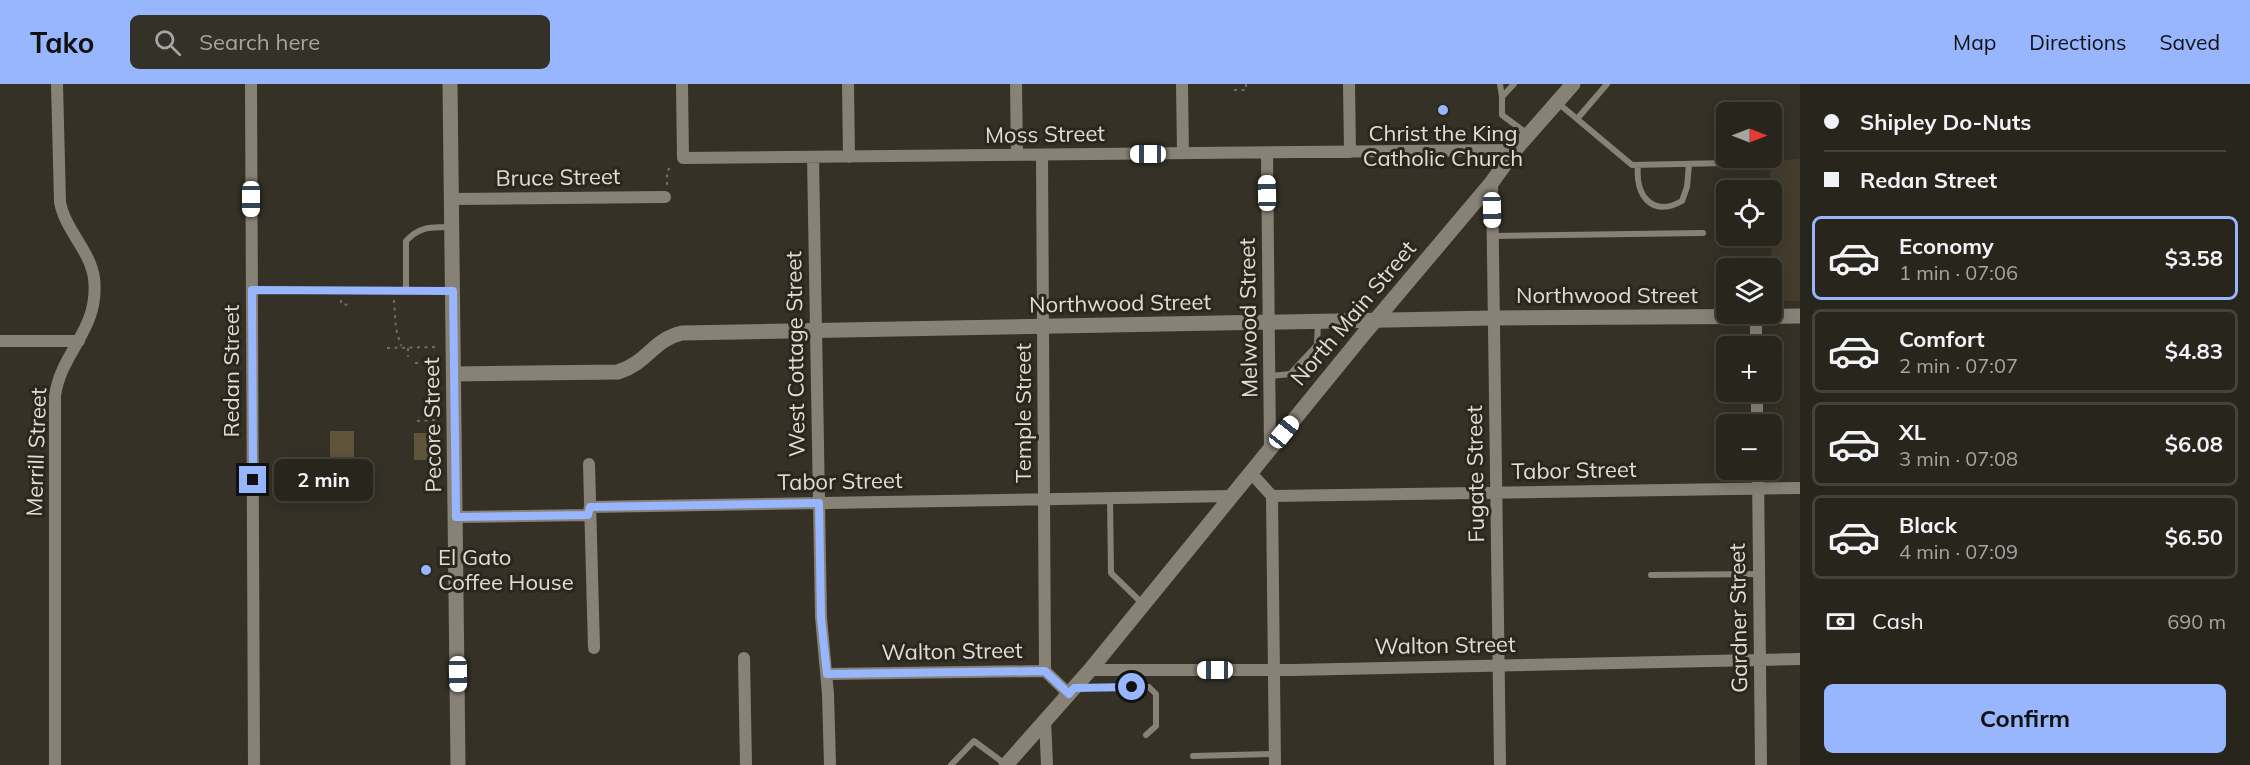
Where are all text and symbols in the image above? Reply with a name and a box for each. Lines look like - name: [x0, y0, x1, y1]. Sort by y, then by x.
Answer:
- search box: [130, 15, 550, 69]
- text: Tako: [30, 25, 94, 60]
- icon: search: [151, 26, 184, 59]
- text: Search here: [199, 28, 320, 56]
- text: Map: [1953, 29, 1996, 55]
- text: Directions: [2029, 29, 2126, 55]
- text: Saved: [2159, 29, 2220, 55]
- north arrow: [1716, 102, 1782, 168]
- map controls: [1716, 102, 1782, 480]
- marker: Christ the King Catholic Church: [1436, 103, 1450, 117]
- text: Shipley Do-Nuts: [1860, 108, 2031, 136]
- street label: Moss Street: [985, 119, 1105, 149]
- place label: Christ the King Catholic Church: [1363, 119, 1523, 172]
- car: [1130, 145, 1166, 163]
- street label: Bruce Street: [495, 162, 621, 192]
- text: Redan Street: [1860, 166, 1997, 194]
- car: [1258, 175, 1276, 211]
- button: locate: [1716, 180, 1782, 246]
- car: [242, 181, 260, 217]
- car: [1483, 192, 1501, 228]
- icon: car: [1827, 231, 1881, 285]
- text: Economy: [1899, 232, 1994, 260]
- street label: North Main Street: [1284, 235, 1422, 391]
- street label: Melwood Street: [1233, 238, 1263, 398]
- text: $3.58: [2165, 244, 2223, 272]
- street label: West Cottage Street: [779, 250, 811, 457]
- button: layers: [1716, 258, 1782, 324]
- text: 1 min · 07:06: [1899, 260, 2018, 285]
- street label: Northwood Street: [1516, 281, 1698, 309]
- street label: Northwood Street: [1029, 287, 1211, 319]
- street label: Redan Street: [217, 304, 245, 437]
- icon: car: [1827, 324, 1881, 378]
- text: Comfort: [1899, 325, 1985, 353]
- button: +: [1716, 336, 1782, 402]
- text: $4.83: [2165, 337, 2223, 365]
- street label: Temple Street: [1009, 343, 1037, 483]
- text: 2 min · 07:07: [1899, 353, 2018, 378]
- street label: Pecore Street: [417, 357, 447, 493]
- street label: Merrill Street: [20, 387, 52, 517]
- street label: Fugate Street: [1460, 405, 1490, 543]
- car: [1266, 412, 1302, 452]
- button: −: [1716, 414, 1782, 480]
- icon: car: [1827, 417, 1881, 471]
- text: XL: [1899, 418, 1926, 446]
- text: $6.08: [2165, 430, 2223, 458]
- text: 3 min · 07:08: [1899, 446, 2018, 471]
- street label: Tabor Street: [1511, 455, 1637, 485]
- callout: 2 min: [274, 459, 373, 501]
- route end: [239, 466, 266, 493]
- street label: Tabor Street: [777, 466, 903, 496]
- text: 2 min: [297, 467, 350, 492]
- icon: car: [1827, 510, 1881, 564]
- text: Black: [1899, 511, 1957, 539]
- text: $6.50: [2165, 523, 2223, 551]
- text: 4 min · 07:09: [1899, 539, 2018, 564]
- place label: El Gato Coffee House: [438, 543, 574, 596]
- street label: Gardner Street: [1723, 543, 1753, 693]
- marker: El Gato Coffee House: [419, 563, 433, 577]
- icon: cash: [1824, 605, 1857, 638]
- text: Cash: [1872, 607, 1924, 635]
- text: 690 m: [2167, 609, 2226, 634]
- street label: Walton Street: [1374, 630, 1516, 660]
- street label: Walton Street: [881, 636, 1023, 666]
- car: [449, 656, 467, 692]
- car: [1197, 661, 1233, 679]
- route start: [1118, 673, 1145, 700]
- button: Confirm: [1824, 684, 2226, 753]

